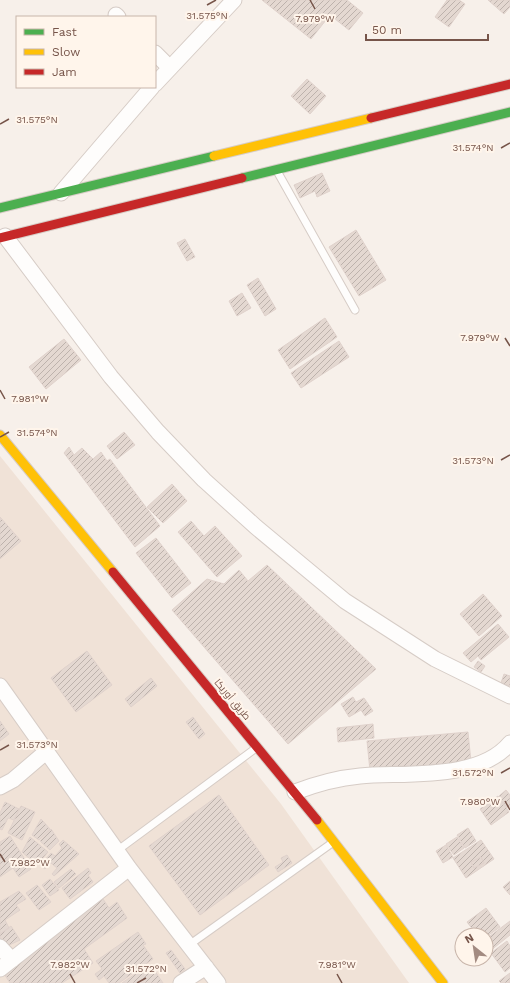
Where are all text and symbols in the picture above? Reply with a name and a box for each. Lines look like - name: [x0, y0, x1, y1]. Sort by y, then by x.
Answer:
- text: 31.575°N: [186, 10, 228, 21]
- text: 7.979°W: [295, 13, 335, 24]
- legend: [16, 16, 156, 88]
- scale bar: [366, 16, 488, 42]
- text: 50 m: [372, 23, 402, 37]
- text: Fast: [52, 25, 77, 39]
- text: Slow: [52, 45, 80, 59]
- text: Jam: [52, 65, 77, 79]
- text: 31.575°N: [16, 114, 58, 125]
- text: 31.574°N: [452, 142, 494, 153]
- text: 7.979°W: [460, 332, 500, 343]
- text: 7.981°W: [11, 393, 49, 404]
- text: 31.574°N: [16, 427, 58, 438]
- text: 31.573°N: [452, 455, 494, 466]
- street label: طريق أوريكا: [212, 676, 254, 723]
- text: 31.573°N: [16, 739, 58, 750]
- text: 31.572°N: [452, 767, 494, 778]
- text: 7.980°W: [460, 796, 500, 807]
- text: 7.982°W: [10, 857, 50, 868]
- north arrow: [454, 927, 494, 967]
- text: N: [462, 931, 476, 946]
- text: 7.982°W: [50, 959, 90, 970]
- text: 7.981°W: [318, 959, 356, 970]
- text: 31.572°N: [125, 963, 167, 974]

